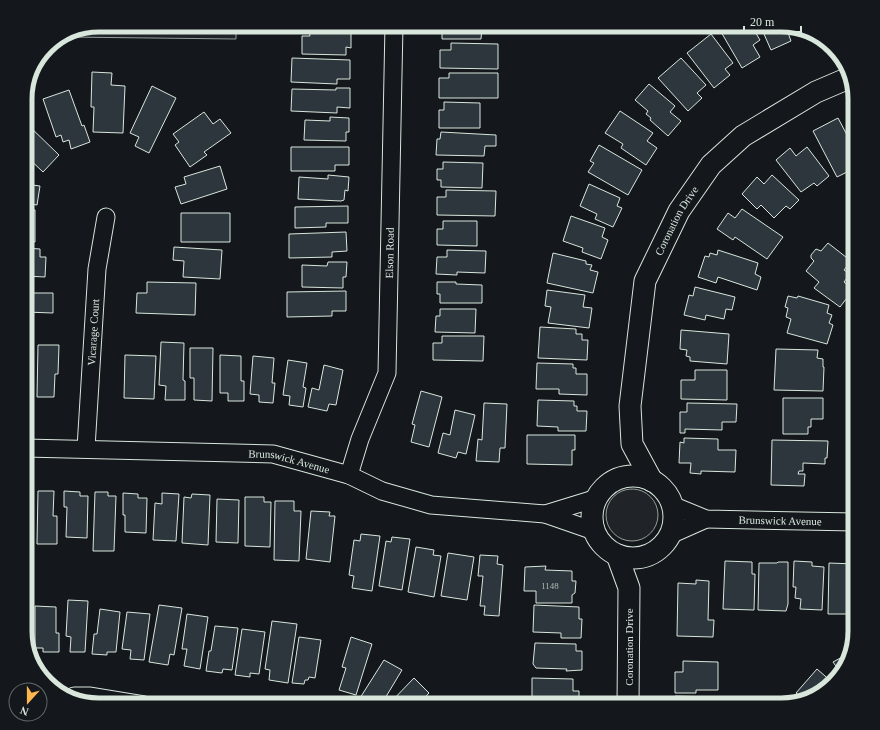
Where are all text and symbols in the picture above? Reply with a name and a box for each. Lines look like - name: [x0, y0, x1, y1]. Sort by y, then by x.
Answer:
- scale bar: [744, 8, 801, 34]
- text: 20 m: [750, 15, 775, 29]
- street label: Coronation Drive: [652, 184, 700, 257]
- street label: Elson Road: [383, 227, 396, 279]
- street label: Vicarage Court: [85, 298, 101, 366]
- street label: Brunswick Avenue: [248, 447, 331, 475]
- street label: Brunswick Avenue: [738, 514, 822, 527]
- house number: 1148: [541, 581, 559, 591]
- street label: Coronation Drive: [623, 608, 635, 686]
- north arrow: [8, 682, 48, 722]
- text: N: [19, 704, 30, 718]

